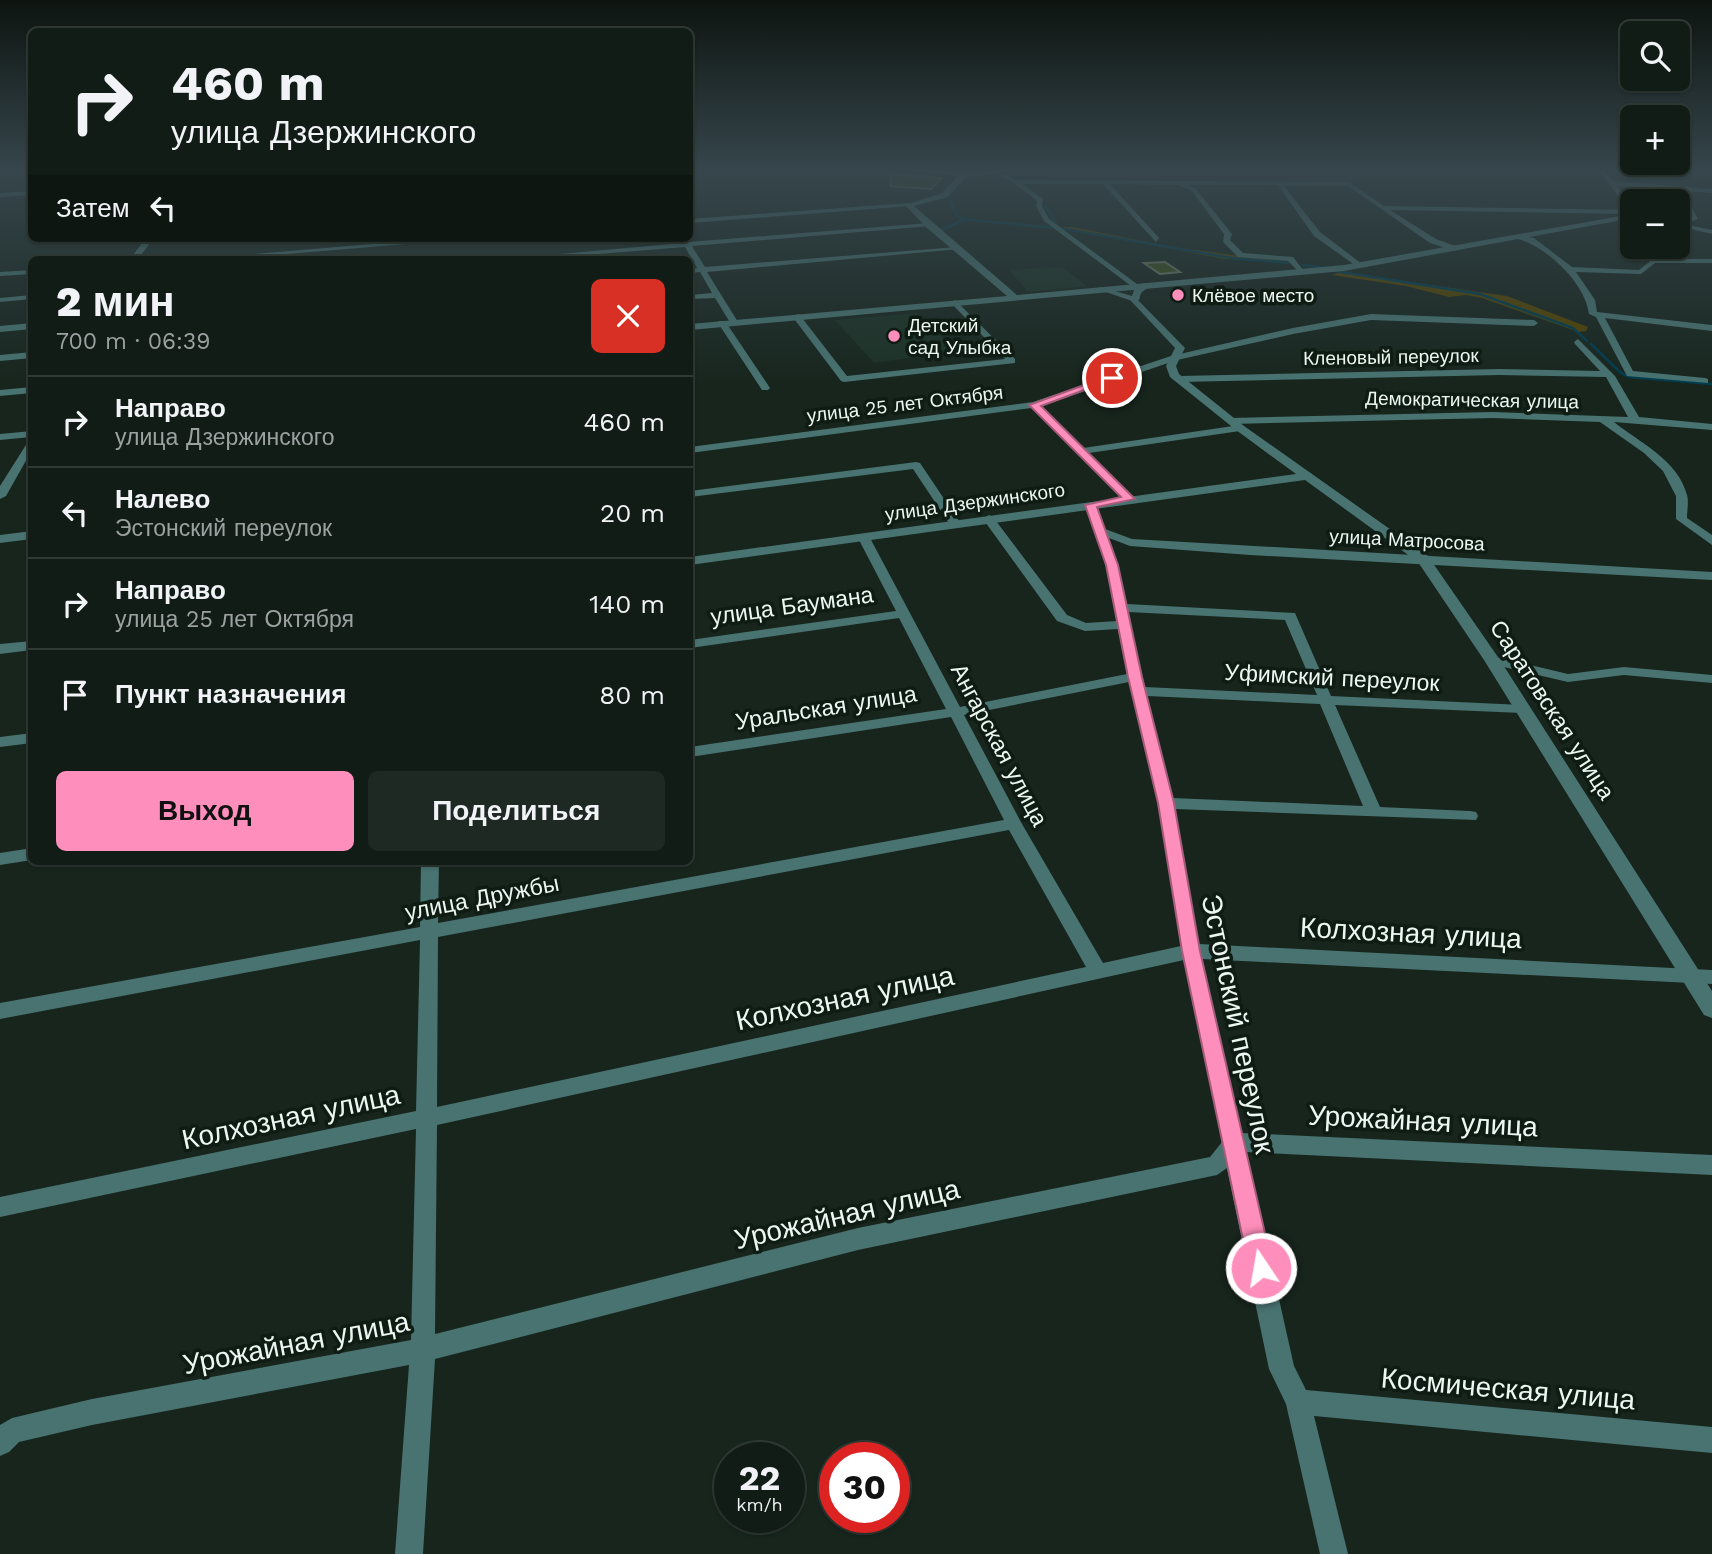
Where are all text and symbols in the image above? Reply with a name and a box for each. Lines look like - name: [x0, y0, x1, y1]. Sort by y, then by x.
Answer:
- map controls: [1620, 21, 1690, 259]
- button: search: [1620, 21, 1690, 91]
- text: 460 m: [171, 54, 325, 112]
- icon: right: [56, 56, 147, 147]
- button: +: [1620, 105, 1690, 175]
- text: улица Дзержинского: [171, 113, 476, 151]
- icon: left: [144, 189, 182, 227]
- button: −: [1620, 189, 1690, 259]
- text: Затем: [56, 193, 130, 223]
- text: 2 мин: [56, 277, 175, 326]
- button: close: [591, 279, 665, 353]
- place label: Клёвое место: [1192, 284, 1314, 307]
- marker: Клёвое место: [1170, 287, 1186, 303]
- place label: Детский сад Улыбка: [908, 314, 1012, 359]
- text: 700 m · 06:39: [56, 328, 210, 355]
- marker: Детский сад Улыбка: [886, 328, 902, 344]
- street label: Кленовый переулок: [1303, 344, 1480, 370]
- pin: [1082, 348, 1142, 408]
- icon: arrive: [1093, 359, 1131, 397]
- street label: улица 25 лет Октября: [806, 381, 1004, 427]
- street label: Демократическая улица: [1365, 387, 1579, 413]
- text: Направо: [115, 393, 226, 423]
- icon: right: [56, 403, 94, 441]
- text: 460 m: [583, 407, 665, 437]
- text: улица Дзержинского: [115, 424, 335, 451]
- street label: улица Дзержинского: [884, 478, 1066, 526]
- text: Налево: [115, 484, 210, 514]
- icon: left: [56, 494, 94, 532]
- text: 20 m: [600, 498, 665, 528]
- text: Эстонский переулок: [115, 515, 332, 542]
- street label: улица Матросова: [1329, 524, 1486, 556]
- text: Направо: [115, 575, 226, 605]
- street label: улица Баумана: [709, 581, 875, 631]
- icon: right: [56, 585, 94, 623]
- text: 140 m: [589, 589, 665, 619]
- text: улица 25 лет Октября: [115, 606, 354, 633]
- street label: Саратовская улица: [1484, 615, 1620, 805]
- street label: Ангарская улица: [945, 659, 1053, 831]
- street label: Уфимский переулок: [1224, 659, 1441, 697]
- icon: arrive: [56, 676, 94, 714]
- text: Пункт назначения: [115, 679, 346, 709]
- text: 80 m: [599, 680, 665, 710]
- street label: Уральская улица: [734, 680, 919, 736]
- button: Выход: [56, 771, 354, 851]
- button: Поделиться: [368, 771, 665, 851]
- street label: улица Дружбы: [403, 870, 561, 926]
- street label: Эстонский переулок: [1194, 891, 1282, 1157]
- street label: Колхозная улица: [1299, 911, 1523, 955]
- street label: Колхозная улица: [733, 959, 957, 1037]
- street label: Колхозная улица: [179, 1078, 403, 1156]
- street label: Урожайная улица: [1307, 1099, 1539, 1144]
- street label: Урожайная улица: [731, 1172, 963, 1256]
- position arrow: [1224, 1231, 1298, 1305]
- street label: Урожайная улица: [180, 1305, 412, 1381]
- street label: Космическая улица: [1380, 1361, 1637, 1417]
- speed limit sign: 30: [819, 1442, 910, 1533]
- text: 22: [739, 1457, 780, 1499]
- text: km/h: [736, 1494, 783, 1515]

